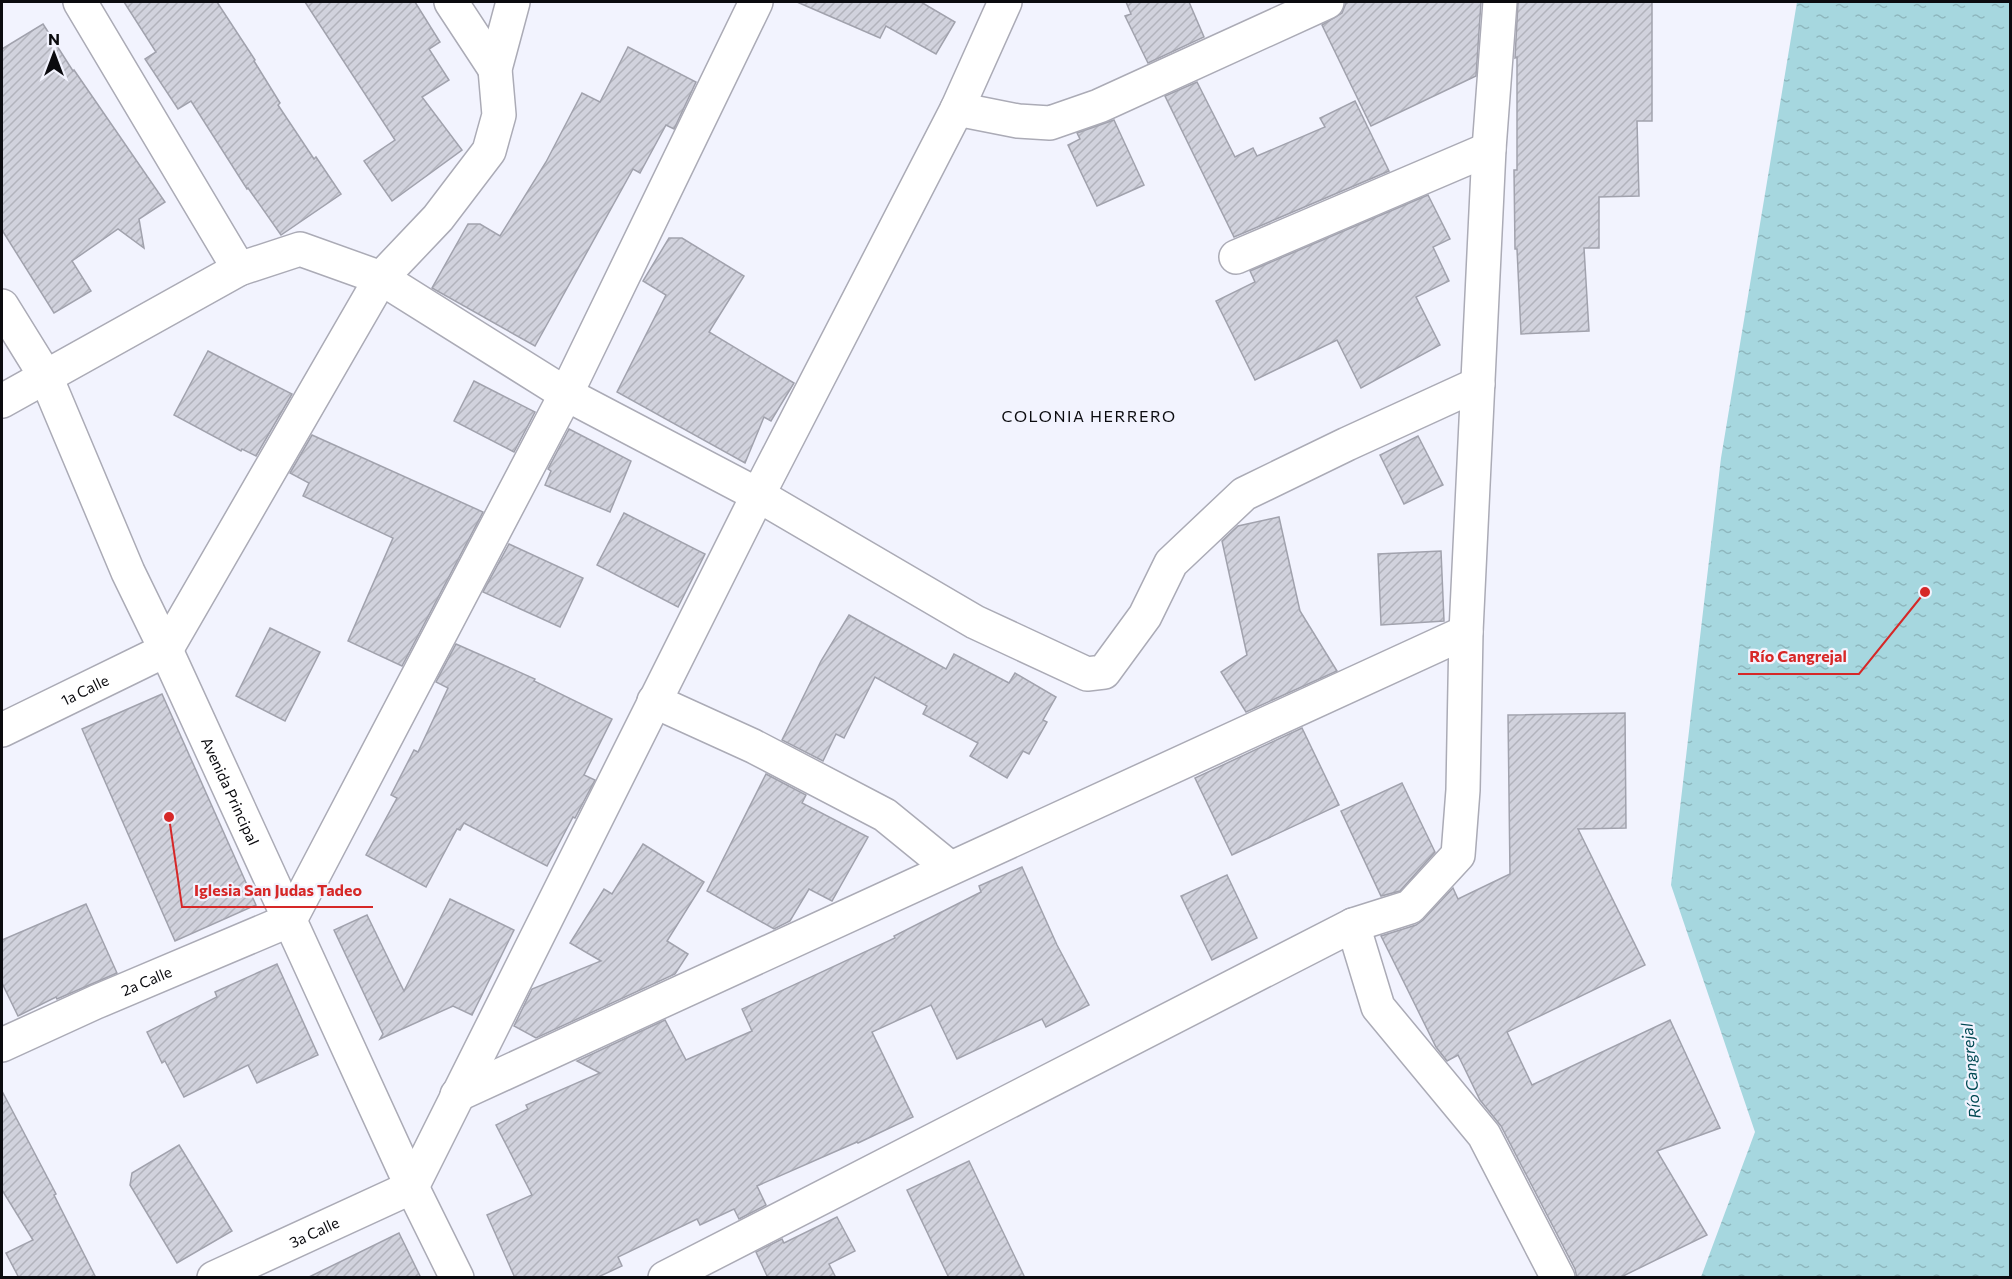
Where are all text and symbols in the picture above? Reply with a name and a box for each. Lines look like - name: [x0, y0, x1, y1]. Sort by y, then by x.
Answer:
- north arrow: [24, 24, 84, 84]
- text: N: [48, 29, 60, 48]
- district label: COLONIA HERRERO: [1001, 406, 1177, 425]
- callout: Río Cangrejal: [1738, 640, 1859, 674]
- text: Río Cangrejal: [1749, 646, 1847, 665]
- street label: 1a Calle: [58, 670, 112, 709]
- street label: Avenida Principal: [198, 734, 263, 848]
- callout: Iglesia San Judas Tadeo: [182, 873, 373, 907]
- text: Iglesia San Judas Tadeo: [194, 880, 362, 899]
- street label: 2a Calle: [119, 962, 174, 999]
- water label: Río Cangrejal: [1956, 1022, 1984, 1119]
- street label: 3a Calle: [286, 1213, 342, 1251]

